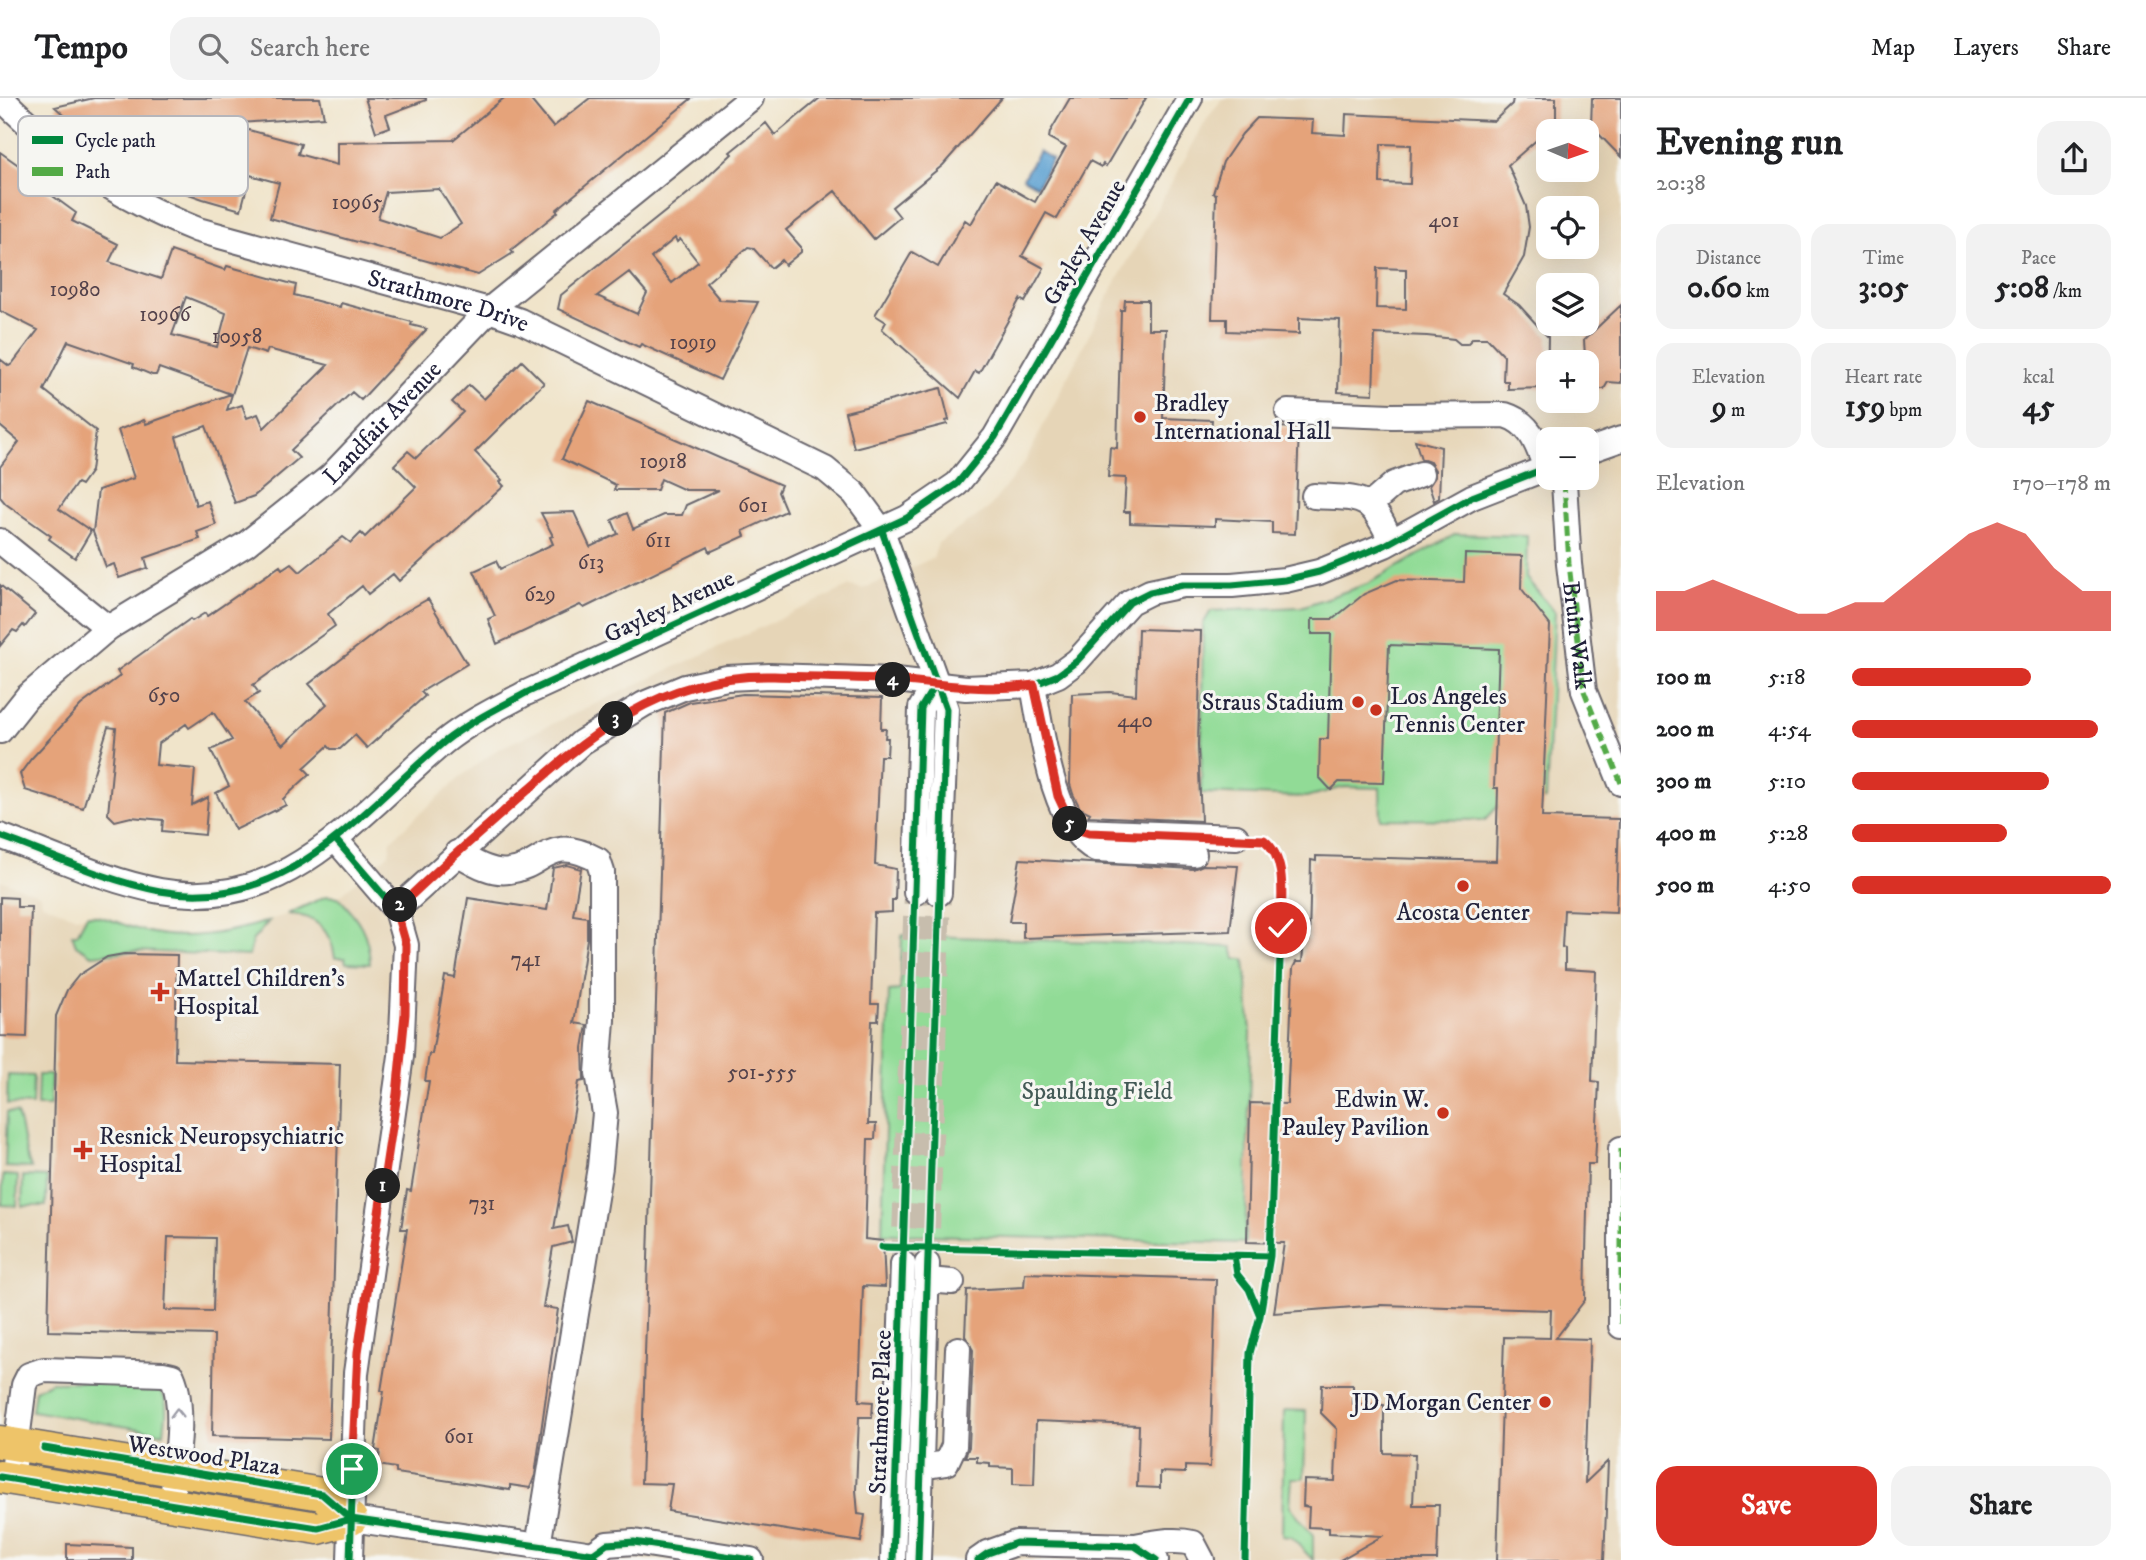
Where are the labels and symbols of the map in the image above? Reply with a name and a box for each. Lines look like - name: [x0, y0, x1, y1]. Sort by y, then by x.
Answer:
- legend: [18, 116, 248, 196]
- north arrow: [1536, 119, 1600, 182]
- text: Cycle path: [75, 130, 156, 153]
- text: Path: [75, 161, 110, 184]
- street label: Gayley Avenue: [1037, 174, 1133, 311]
- house number: 10965: [332, 190, 382, 216]
- house number: 401: [1428, 208, 1460, 234]
- street label: Strathmore Drive: [364, 263, 534, 339]
- house number: 10980: [49, 277, 101, 303]
- house number: 10966: [139, 302, 192, 328]
- house number: 10958: [212, 324, 262, 350]
- house number: 10919: [669, 330, 717, 356]
- street label: Landfair Avenue: [317, 355, 448, 491]
- place label: Bradley International Hall: [1154, 389, 1332, 447]
- marker: Bradley International Hall: [1132, 409, 1148, 425]
- house number: 10918: [639, 449, 687, 475]
- house number: 601: [738, 493, 768, 519]
- house number: 611: [645, 528, 671, 554]
- house number: 613: [578, 550, 604, 576]
- street label: Gayley Avenue: [599, 564, 740, 650]
- street label: Bruin Walk: [1555, 579, 1598, 692]
- house number: 629: [524, 582, 556, 608]
- pin: 4: [876, 662, 910, 698]
- place label: Los Angeles Tennis Center: [1390, 682, 1525, 740]
- house number: 650: [148, 683, 180, 709]
- place label: Straus Stadium: [1202, 688, 1344, 718]
- marker: Straus Stadium: [1350, 694, 1366, 710]
- pin: 3: [598, 702, 634, 736]
- marker: Los Angeles Tennis Center: [1368, 702, 1384, 718]
- house number: 440: [1117, 708, 1153, 734]
- pin: 5: [1052, 806, 1088, 842]
- marker: Acosta Center: [1455, 878, 1471, 894]
- pin: 2: [382, 888, 418, 922]
- pin: [1251, 898, 1311, 958]
- place label: Acosta Center: [1396, 898, 1530, 928]
- house number: 741: [511, 947, 541, 973]
- place label: Mattel Children's Hospital: [176, 964, 345, 1022]
- marker: Mattel Children's Hospital: [150, 982, 170, 1002]
- house number: 501-555: [727, 1060, 797, 1086]
- park label: Spaulding Field: [1021, 1077, 1173, 1107]
- place label: Edwin W. Pauley Pavilion: [1281, 1085, 1429, 1143]
- marker: Edwin W. Pauley Pavilion: [1435, 1105, 1451, 1121]
- place label: Resnick Neuropsychiatric Hospital: [99, 1122, 344, 1180]
- marker: Resnick Neuropsychiatric Hospital: [73, 1140, 93, 1160]
- pin: 1: [366, 1168, 400, 1204]
- house number: 731: [469, 1191, 495, 1217]
- street label: Strathmore Place: [863, 1329, 899, 1495]
- place label: JD Morgan Center: [1350, 1388, 1531, 1418]
- marker: JD Morgan Center: [1537, 1394, 1553, 1410]
- one-way arrow: [169, 1408, 185, 1418]
- house number: 601: [444, 1424, 474, 1450]
- street label: Westwood Plaza: [124, 1429, 283, 1483]
- pin: [322, 1439, 382, 1499]

